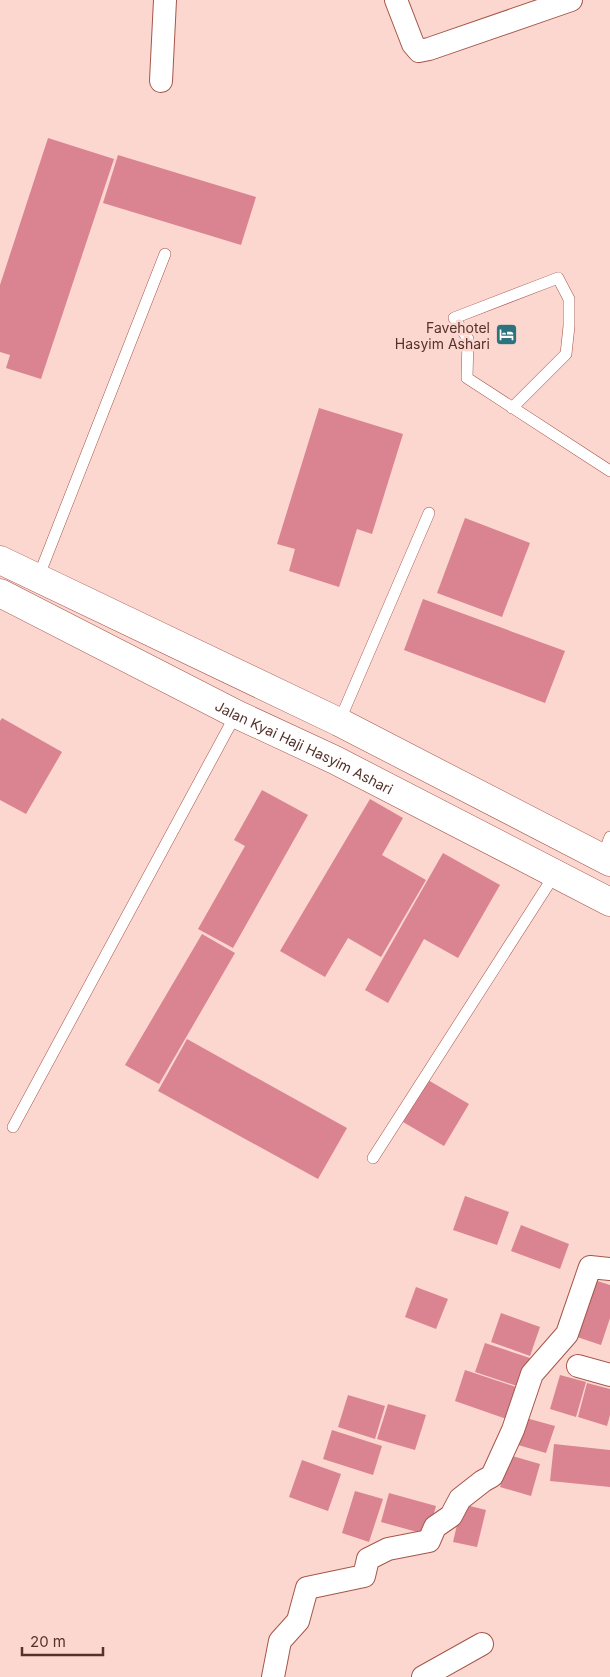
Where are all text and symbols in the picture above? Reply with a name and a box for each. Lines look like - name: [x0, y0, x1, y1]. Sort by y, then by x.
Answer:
- place label: Favehotel Hasyim Ashari: [395, 319, 490, 352]
- hotel icon: Favehotel Hasyim Ashari: [494, 323, 518, 347]
- street label: Jalan Kyai Haji Hasyim Ashari: [213, 696, 396, 797]
- scale bar: [22, 1624, 104, 1656]
- text: 20 m: [30, 1632, 66, 1651]

